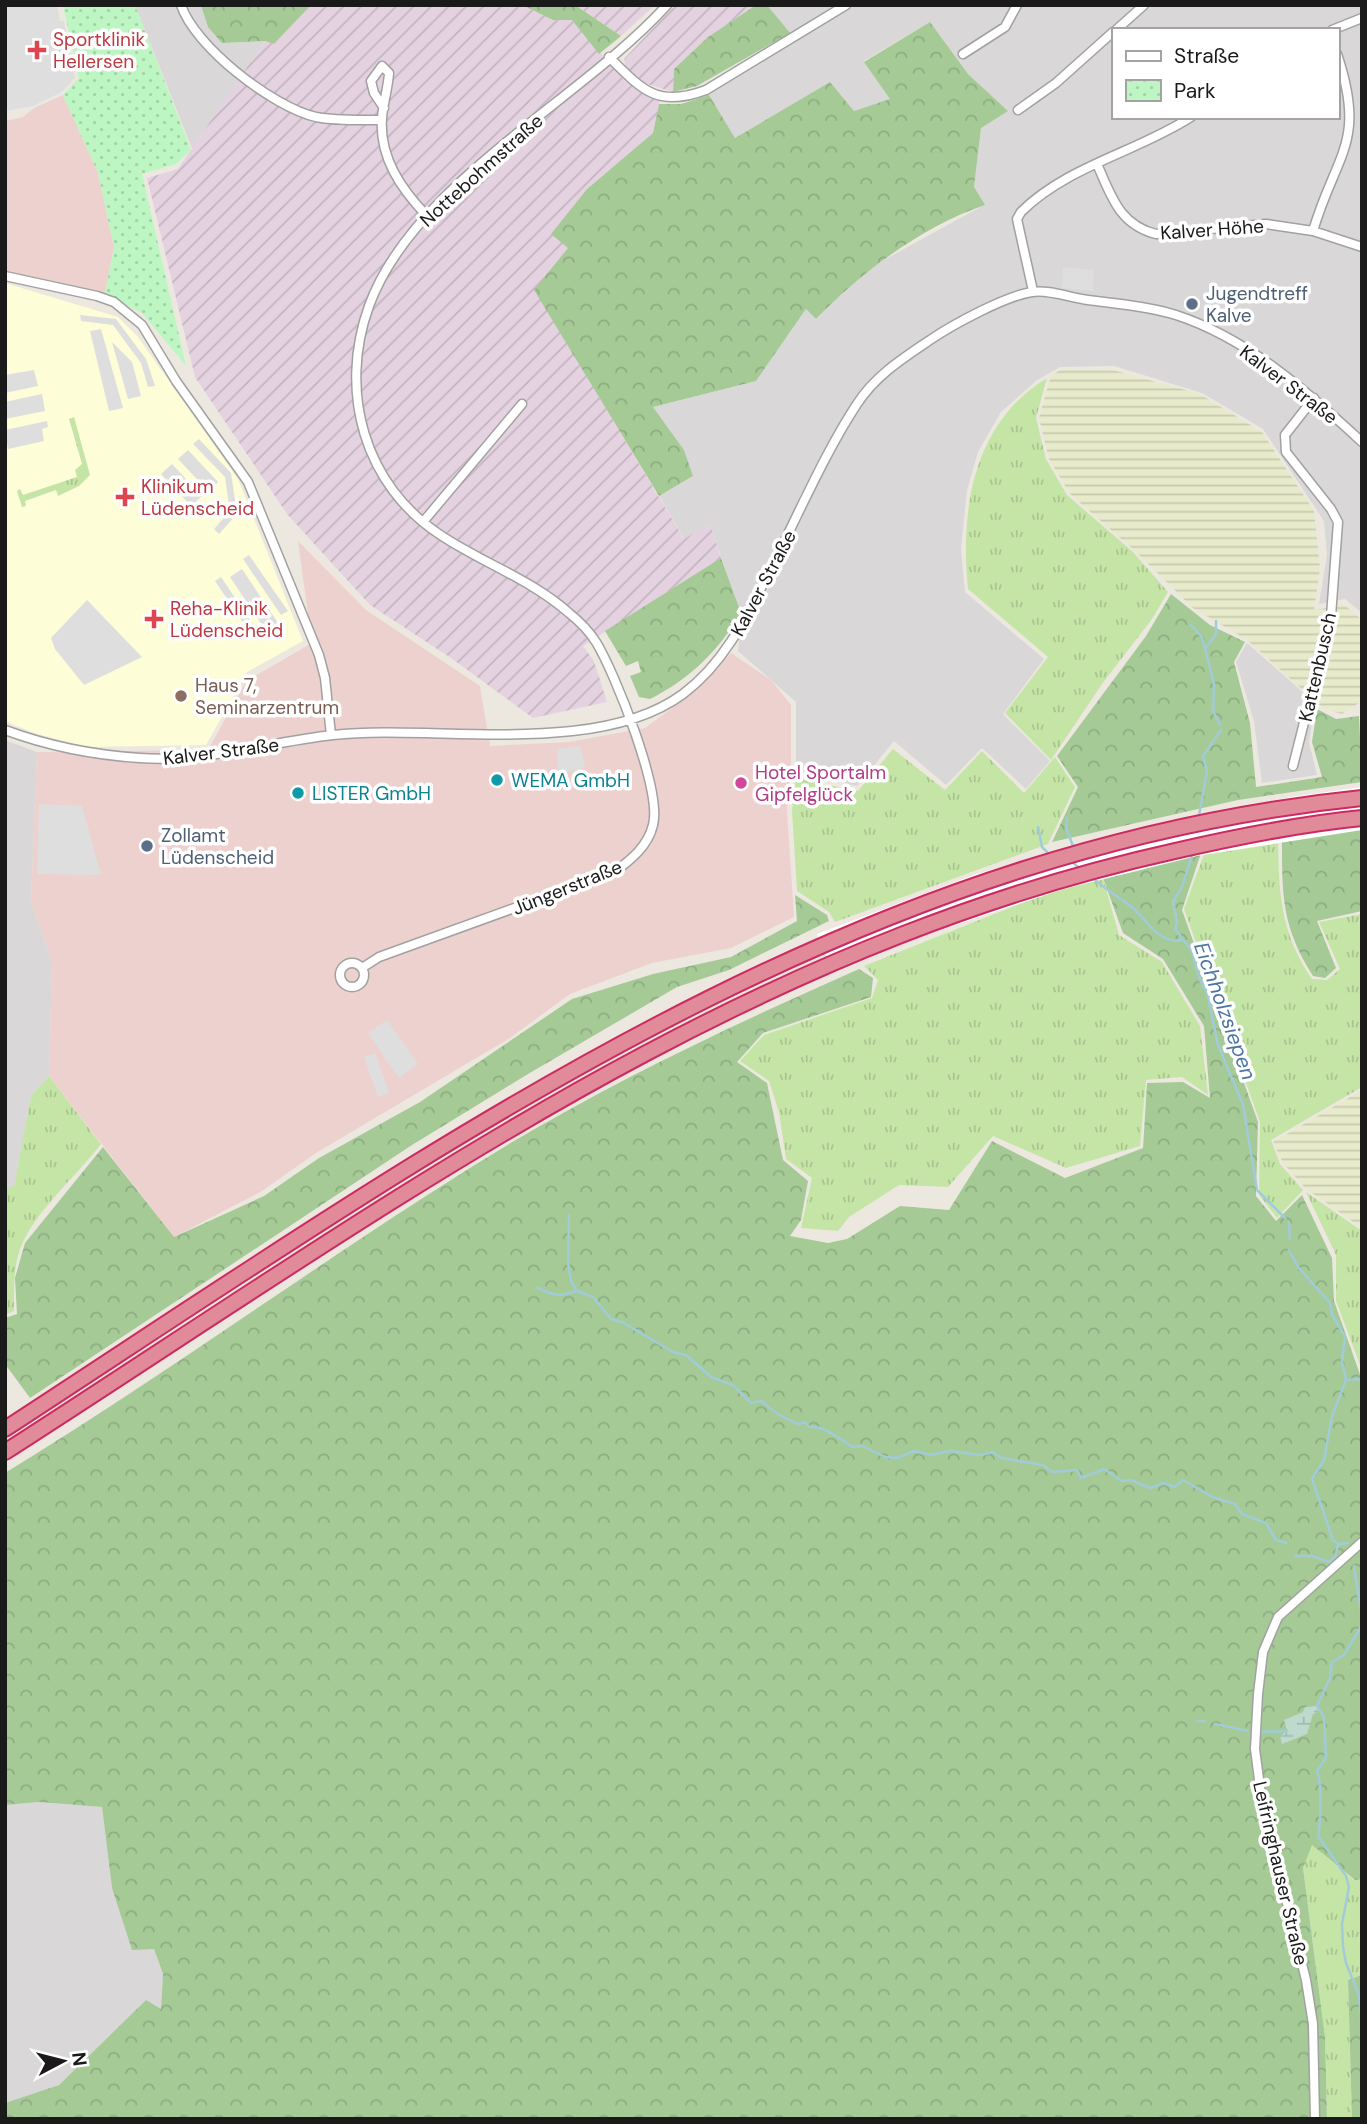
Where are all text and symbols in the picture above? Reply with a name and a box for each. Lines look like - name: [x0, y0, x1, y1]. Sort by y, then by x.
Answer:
- place label: Sportklinik Hellersen: [53, 27, 145, 74]
- legend: [1112, 28, 1339, 119]
- marker: Sportklinik Hellersen: [27, 40, 47, 60]
- text: Straße: [1174, 42, 1239, 70]
- text: Park: [1174, 77, 1216, 105]
- street label: Nottebohmstraße: [414, 108, 548, 232]
- street label: Kalver Höhe: [1159, 213, 1265, 246]
- place label: Jugendtreff Kalve: [1206, 281, 1308, 328]
- marker: Jugendtreff Kalve: [1184, 296, 1200, 312]
- street label: Kalver Straße: [1235, 339, 1343, 429]
- place label: Klinikum Lüdenscheid: [141, 474, 254, 521]
- marker: Klinikum Lüdenscheid: [115, 487, 135, 507]
- street label: Kalver Straße: [725, 526, 802, 641]
- place label: Reha-Klinik Lüdenscheid: [170, 596, 283, 643]
- marker: Reha-Klinik Lüdenscheid: [144, 609, 164, 629]
- street label: Kattenbusch: [1293, 610, 1342, 724]
- place label: Haus 7, Seminarzentrum: [195, 673, 339, 720]
- marker: Haus 7, Seminarzentrum: [173, 688, 189, 704]
- street label: Kalver Straße: [162, 732, 280, 771]
- place label: Hotel Sportalm Gipfelglück: [755, 760, 886, 807]
- place label: WEMA GmbH: [511, 768, 630, 793]
- marker: WEMA GmbH: [489, 772, 505, 788]
- marker: Hotel Sportalm Gipfelglück: [733, 775, 749, 791]
- place label: LISTER GmbH: [312, 781, 431, 806]
- marker: LISTER GmbH: [290, 785, 306, 801]
- place label: Zollamt Lüdenscheid: [161, 823, 274, 870]
- marker: Zollamt Lüdenscheid: [139, 838, 155, 854]
- street label: Jüngerstraße: [509, 854, 626, 921]
- water label: Eichholzsiepen: [1187, 938, 1263, 1084]
- street label: Leifringhauser Straße: [1247, 1779, 1314, 1968]
- north arrow: [28, 2026, 98, 2096]
- text: N: [66, 2051, 93, 2067]

